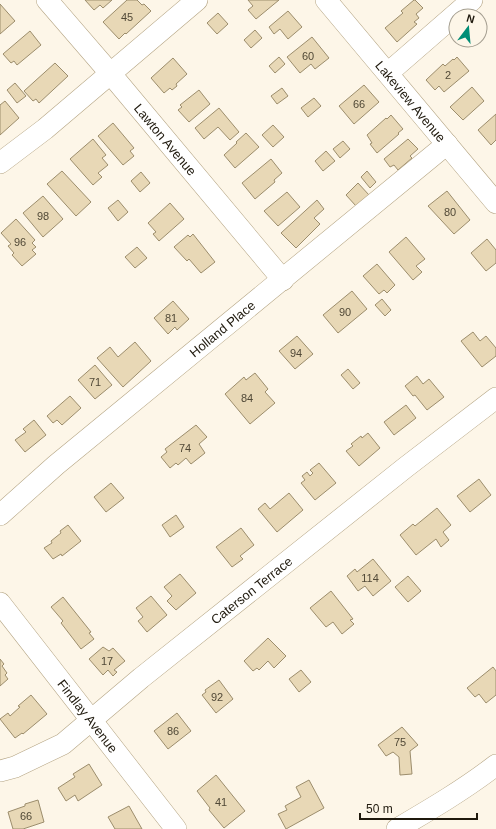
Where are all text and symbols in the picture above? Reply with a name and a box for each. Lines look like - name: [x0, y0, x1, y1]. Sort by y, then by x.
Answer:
- north arrow: [448, 8, 488, 48]
- house number: 45: [121, 11, 133, 23]
- text: N: [465, 12, 476, 25]
- house number: 60: [302, 50, 314, 62]
- street label: Lakeview Avenue: [373, 58, 449, 145]
- house number: 2: [445, 69, 451, 81]
- house number: 66: [353, 98, 365, 110]
- street label: Lawton Avenue: [131, 101, 200, 178]
- house number: 80: [444, 206, 456, 218]
- house number: 98: [37, 210, 49, 222]
- house number: 96: [14, 236, 26, 248]
- street label: Holland Place: [186, 297, 258, 360]
- house number: 90: [339, 306, 351, 318]
- house number: 81: [165, 312, 177, 324]
- house number: 94: [290, 347, 302, 359]
- house number: 71: [89, 376, 101, 388]
- house number: 84: [241, 392, 253, 404]
- house number: 74: [179, 442, 191, 454]
- street label: Caterson Terrace: [208, 553, 295, 627]
- house number: 114: [361, 572, 379, 584]
- house number: 17: [101, 655, 113, 667]
- street label: Findlay Avenue: [55, 676, 121, 755]
- house number: 92: [211, 691, 223, 703]
- house number: 86: [167, 725, 179, 737]
- house number: 75: [394, 736, 406, 748]
- scale bar: [360, 795, 477, 821]
- house number: 41: [215, 796, 227, 808]
- text: 50 m: [366, 802, 393, 816]
- house number: 66: [20, 810, 32, 822]

